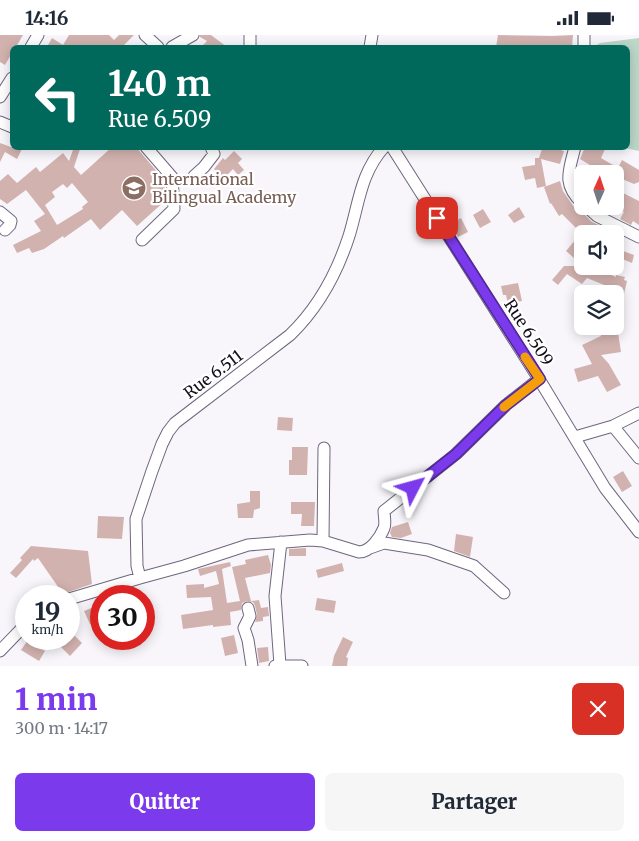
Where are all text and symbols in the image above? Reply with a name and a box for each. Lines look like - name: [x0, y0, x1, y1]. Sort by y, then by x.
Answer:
- text: 14:16: [25, 6, 68, 30]
- text: 140 m: [108, 62, 211, 106]
- icon: left: [25, 65, 90, 130]
- text: Rue 6.509: [108, 105, 211, 133]
- north arrow: [574, 165, 624, 215]
- map controls: [574, 165, 624, 335]
- place label: International Bilingual Academy: [152, 169, 297, 207]
- school or university icon: International Bilingual Academy: [121, 175, 147, 201]
- pin: [416, 197, 458, 239]
- icon: arrive: [423, 204, 451, 232]
- button: sound: [574, 225, 624, 275]
- button: layers: [574, 285, 624, 335]
- street label: Rue 6.509: [500, 295, 558, 369]
- street label: Rue 6.511: [180, 345, 246, 403]
- position arrow: [386, 461, 438, 513]
- speed limit sign: 30: [90, 585, 155, 650]
- text: 19: [35, 595, 60, 627]
- text: km/h: [32, 622, 63, 637]
- text: 1 min: [15, 680, 97, 718]
- button: close: [572, 683, 624, 735]
- text: 300 m · 14:17: [15, 718, 108, 738]
- button: Quitter: [15, 773, 315, 831]
- button: Partager: [325, 773, 624, 831]

